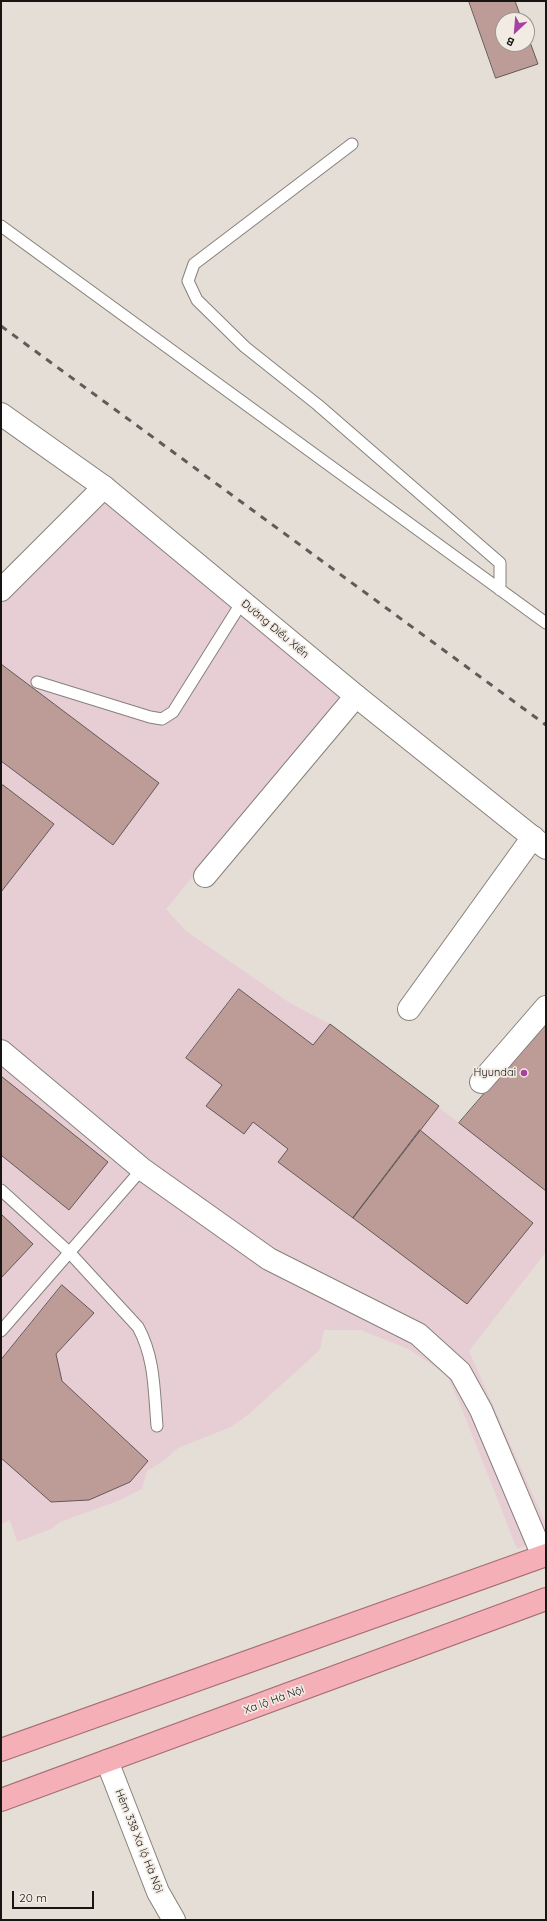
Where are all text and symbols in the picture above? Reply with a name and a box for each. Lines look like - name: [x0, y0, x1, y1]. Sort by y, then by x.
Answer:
- north arrow: [495, 12, 535, 52]
- text: B: [504, 34, 516, 50]
- street label: Đường Điểu Xiển: [238, 597, 312, 661]
- place label: Hyundai: [474, 1066, 516, 1080]
- marker: Hyundai: [519, 1068, 529, 1078]
- street label: Xa lộ Hà Nội: [242, 1683, 306, 1717]
- street label: Hẻm 338 Xa lộ Hà Nội: [112, 1787, 166, 1895]
- scale bar: [14, 1883, 96, 1909]
- text: 20 m: [19, 1890, 47, 1905]

